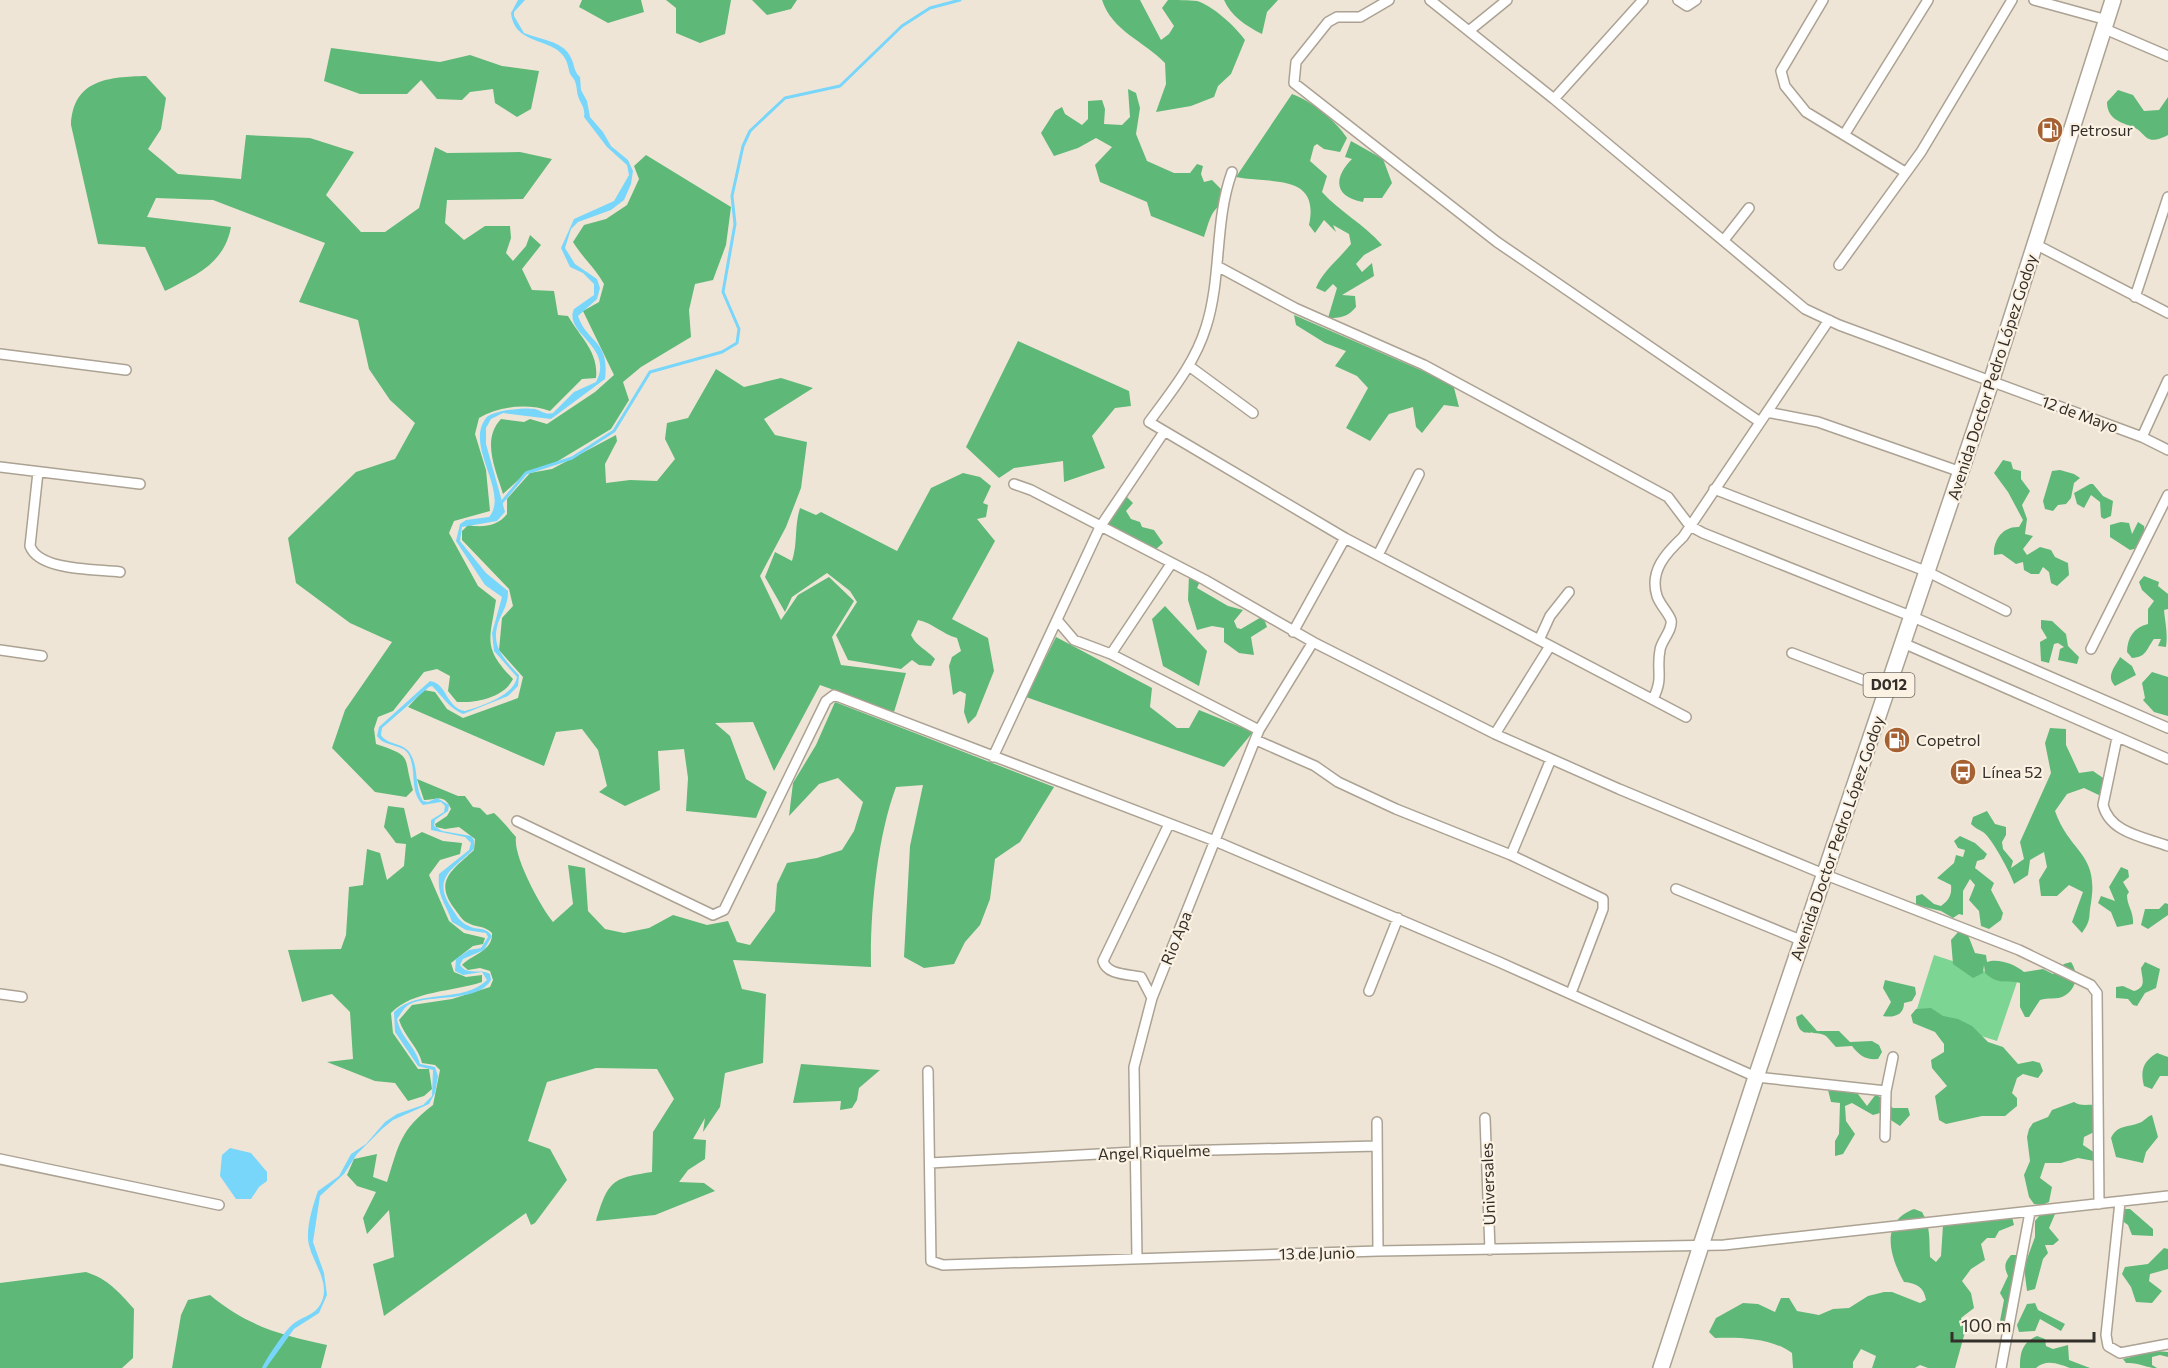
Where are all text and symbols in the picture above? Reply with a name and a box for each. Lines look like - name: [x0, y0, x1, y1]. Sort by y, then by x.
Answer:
- fuel station icon: Petrosur: [2035, 115, 2065, 145]
- place label: Petrosur: [2070, 120, 2133, 139]
- street label: Avenida Doctor Pedro López Godoy: [1943, 252, 2040, 502]
- street label: 12 de Mayo: [2039, 391, 2121, 436]
- road number: D012: [1864, 673, 1914, 697]
- street label: Avenida Doctor Pedro López Godoy: [1786, 713, 1887, 963]
- fuel station icon: Copetrol: [1882, 725, 1912, 755]
- place label: Copetrol: [1916, 730, 1981, 749]
- bus stop icon: Línea 52: [1948, 757, 1978, 787]
- place label: Línea 52: [1982, 762, 2043, 781]
- street label: Rio Apa: [1156, 908, 1195, 967]
- street label: Angel Riquelme: [1098, 1140, 1210, 1163]
- street label: Universales: [1477, 1142, 1498, 1226]
- street label: 13 de Junio: [1279, 1242, 1355, 1263]
- scale bar: [1952, 1305, 2094, 1343]
- text: 100 m: [1961, 1314, 2011, 1336]

